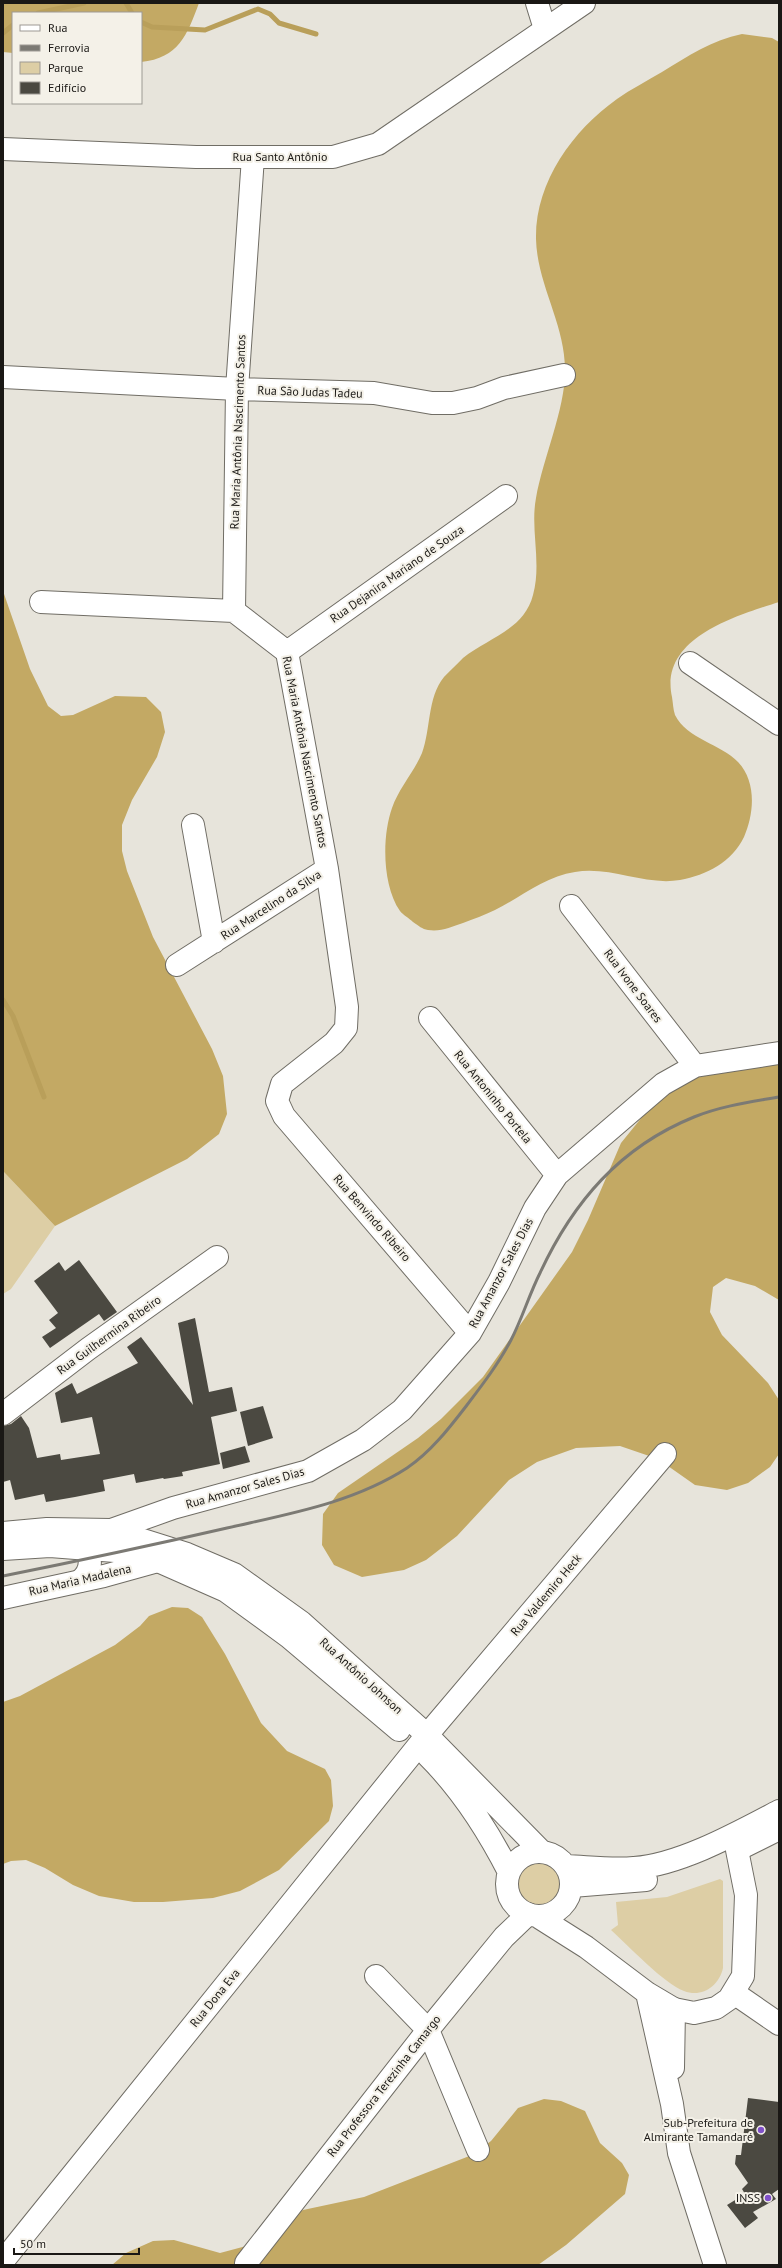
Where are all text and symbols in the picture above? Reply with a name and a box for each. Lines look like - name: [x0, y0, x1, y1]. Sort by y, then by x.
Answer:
- legend: [12, 12, 142, 104]
- text: Rua: [48, 20, 67, 35]
- text: Ferrovia: [48, 40, 90, 55]
- text: Parque: [48, 60, 83, 75]
- text: Edifício: [48, 80, 86, 95]
- street label: Rua Santo Antônio: [233, 149, 327, 164]
- street label: Rua Maria Antônia Nascimento Santos: [227, 334, 248, 530]
- street label: Rua São Judas Tadeu: [257, 382, 363, 401]
- street label: Rua Dejanira Mariano de Souza: [327, 522, 467, 626]
- street label: Rua Maria Antônia Nascimento Santos: [280, 655, 331, 849]
- street label: Rua Marcelino da Silva: [218, 866, 324, 943]
- street label: Rua Ivone Soares: [601, 946, 666, 1025]
- street label: Rua Antoninho Portela: [451, 1047, 536, 1146]
- street label: Rua Benvindo Ribeiro: [330, 1171, 414, 1264]
- street label: Rua Amanzor Sales Dias: [465, 1215, 536, 1330]
- street label: Rua Guilhermina Ribeiro: [54, 1292, 164, 1377]
- street label: Rua Amanzor Sales Dias: [184, 1463, 306, 1512]
- street label: Rua Valdemiro Heck: [507, 1550, 584, 1639]
- street label: Rua Maria Madalena: [27, 1560, 133, 1599]
- street label: Rua Antônio Johnson: [317, 1634, 406, 1717]
- street label: Rua Dona Eva: [186, 1965, 243, 2030]
- street label: Rua Professora Terezinha Camargo: [324, 2012, 444, 2160]
- place label: Sub-Prefeitura de Almirante Tamandaré: [644, 2115, 753, 2144]
- marker: Sub-Prefeitura de Almirante Tamandaré: [756, 2125, 766, 2135]
- place label: INSS: [736, 2190, 760, 2205]
- marker: INSS: [763, 2193, 773, 2203]
- scale bar: [14, 2230, 139, 2256]
- text: 50 m: [20, 2236, 46, 2251]

